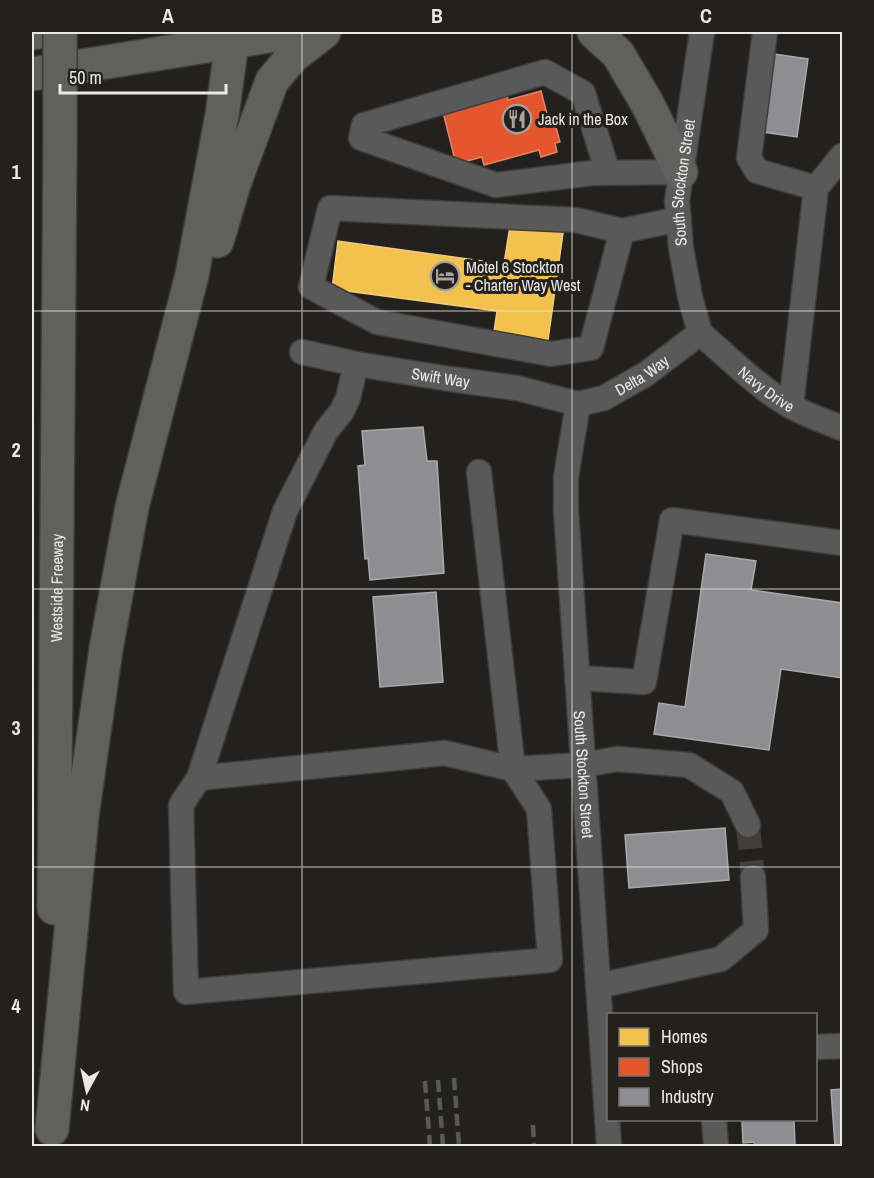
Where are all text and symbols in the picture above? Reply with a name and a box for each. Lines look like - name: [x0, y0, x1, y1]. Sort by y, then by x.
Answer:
- text: A: [162, 2, 174, 29]
- text: B: [431, 2, 443, 29]
- text: C: [700, 2, 712, 29]
- scale bar: [60, 57, 226, 95]
- text: 50 m: [69, 65, 102, 90]
- restaurant icon: Jack in the Box: [501, 103, 533, 135]
- place label: Jack in the Box: [538, 108, 628, 130]
- street label: South Stockton Street: [666, 117, 700, 247]
- text: 1: [11, 158, 21, 185]
- place label: Motel 6 Stockton - Charter Way West: [466, 256, 581, 296]
- hotel icon: Motel 6 Stockton - Charter Way West: [429, 260, 461, 292]
- street label: Delta Way: [611, 349, 674, 401]
- street label: Navy Drive: [734, 361, 798, 417]
- street label: Swift Way: [410, 362, 472, 393]
- text: 2: [11, 436, 21, 463]
- street label: Westside Freeway: [45, 533, 68, 642]
- street label: South Stockton Street: [569, 710, 599, 839]
- text: 3: [11, 714, 21, 741]
- text: 4: [11, 992, 21, 1019]
- legend: [607, 1013, 817, 1121]
- text: Homes: [661, 1024, 708, 1049]
- text: Shops: [661, 1054, 703, 1079]
- north arrow: [57, 1061, 117, 1121]
- text: Industry: [661, 1084, 714, 1109]
- text: N: [79, 1094, 91, 1117]

